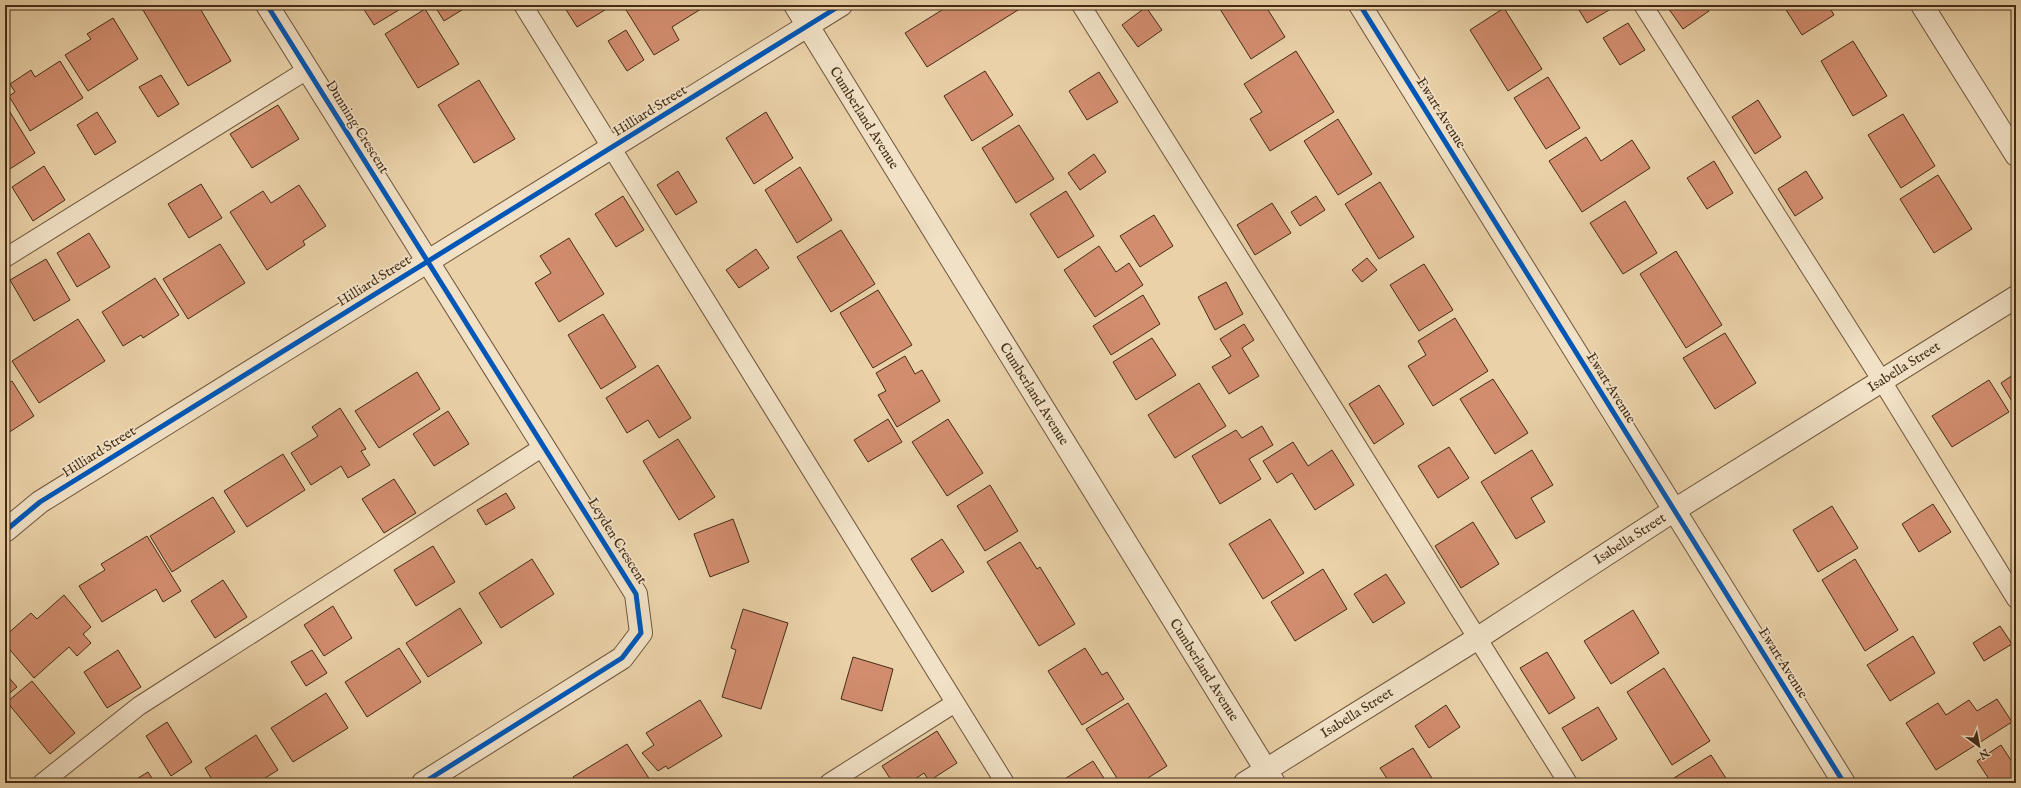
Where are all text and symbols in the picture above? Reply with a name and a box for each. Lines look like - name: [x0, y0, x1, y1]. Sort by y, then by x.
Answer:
- street label: Cumberland Avenue: [825, 63, 903, 173]
- street label: Ewart Avenue: [1412, 74, 1470, 152]
- street label: Dunning Crescent: [321, 77, 393, 177]
- street label: Hilliard Street: [610, 81, 690, 141]
- street label: Hilliard Street: [334, 251, 414, 311]
- street label: Isabella Street: [1864, 337, 1944, 396]
- street label: Cumberland Avenue: [995, 339, 1073, 449]
- street label: Ewart Avenue: [1582, 349, 1640, 427]
- street label: Hilliard Street: [59, 422, 139, 482]
- street label: Leyden Crescent: [583, 494, 651, 588]
- street label: Isabella Street: [1591, 509, 1670, 569]
- street label: Cumberland Avenue: [1165, 615, 1243, 725]
- street label: Ewart Avenue: [1754, 624, 1812, 702]
- street label: Isabella Street: [1317, 683, 1397, 742]
- north arrow: [1959, 726, 1999, 766]
- text: N: [1976, 745, 1992, 762]

